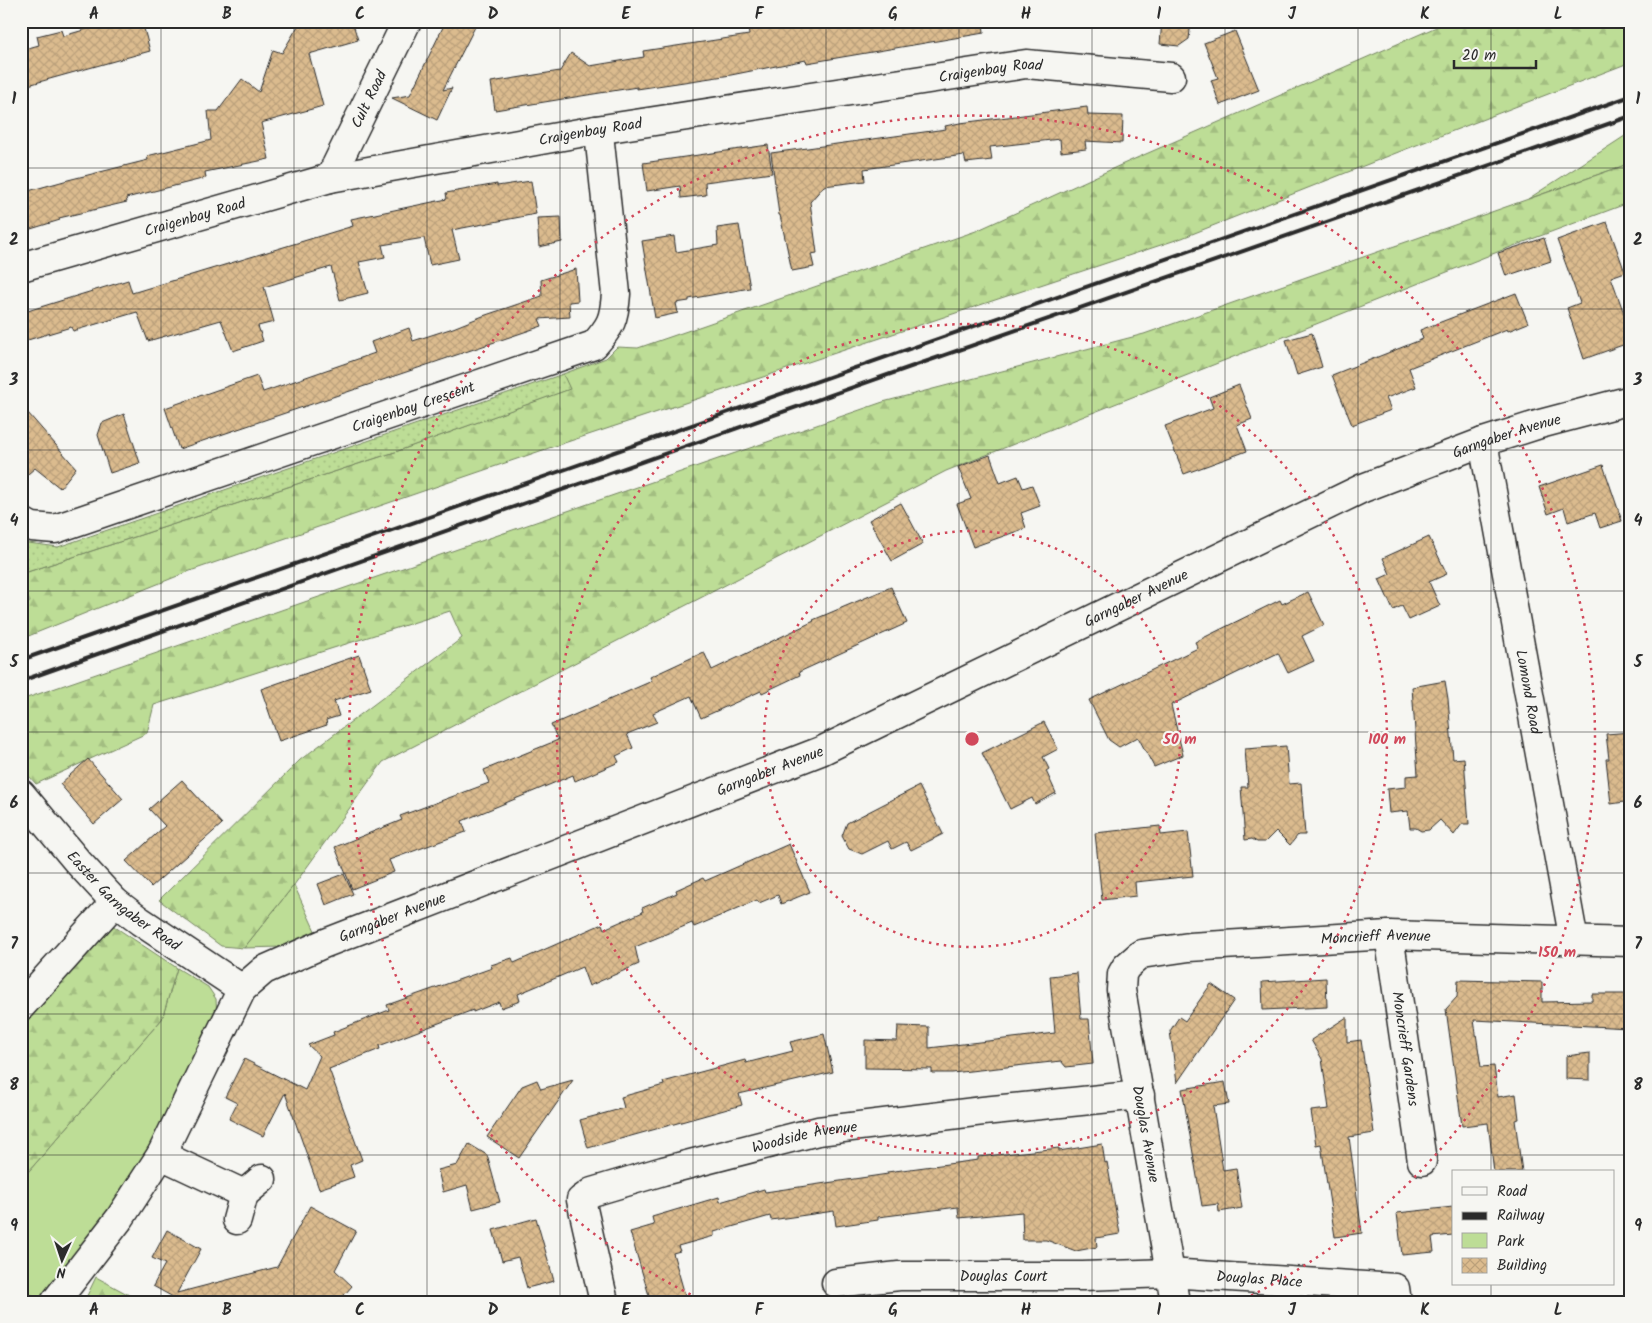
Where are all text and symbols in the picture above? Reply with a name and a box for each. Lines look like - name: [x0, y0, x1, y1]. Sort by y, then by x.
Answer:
- text: A: [89, 2, 99, 27]
- text: B: [222, 2, 232, 27]
- text: C: [355, 2, 365, 27]
- text: D: [488, 2, 499, 27]
- text: E: [622, 2, 632, 27]
- text: F: [755, 2, 765, 27]
- text: G: [888, 2, 898, 27]
- text: H: [1021, 2, 1031, 27]
- text: I: [1157, 2, 1162, 27]
- text: J: [1288, 2, 1297, 27]
- text: K: [1420, 2, 1430, 27]
- text: L: [1554, 2, 1562, 27]
- scale bar: [1454, 38, 1537, 70]
- text: 20 m: [1462, 44, 1496, 68]
- street label: Craigenbay Road: [937, 53, 1044, 90]
- street label: Cult Road: [345, 66, 394, 132]
- text: 1: [12, 87, 17, 112]
- text: 1: [1636, 87, 1641, 112]
- street label: Craigenbay Road: [537, 112, 644, 153]
- street label: Craigenbay Road: [142, 192, 249, 244]
- text: 2: [9, 228, 19, 253]
- text: 2: [1633, 228, 1643, 253]
- text: 3: [9, 368, 19, 393]
- text: 3: [1633, 368, 1643, 393]
- street label: Craigenbay Crescent: [349, 375, 478, 440]
- street label: Garngaber Avenue: [1449, 408, 1564, 466]
- text: 4: [10, 509, 19, 534]
- text: 4: [1634, 509, 1643, 534]
- street label: Garngaber Avenue: [1080, 563, 1193, 634]
- street label: Lomond Road: [1508, 648, 1547, 737]
- text: 5: [9, 650, 20, 675]
- text: 5: [1633, 650, 1644, 675]
- text: 50 m: [1162, 728, 1197, 752]
- text: 100 m: [1368, 728, 1406, 752]
- centre of rings: [963, 730, 981, 748]
- street label: Garngaber Avenue: [713, 740, 828, 803]
- text: 6: [10, 791, 19, 816]
- text: 6: [1634, 791, 1643, 816]
- street label: Easter Garngaber Road: [60, 846, 185, 958]
- street label: Garngaber Avenue: [336, 886, 450, 950]
- street label: Moncrieff Avenue: [1320, 924, 1431, 952]
- text: 7: [10, 932, 18, 957]
- text: 7: [1634, 932, 1642, 957]
- text: 150 m: [1538, 941, 1576, 965]
- street label: Moncrieff Gardens: [1384, 990, 1425, 1109]
- text: 8: [9, 1073, 19, 1098]
- text: 8: [1633, 1073, 1643, 1098]
- street label: Douglas Avenue: [1125, 1084, 1165, 1185]
- street label: Woodside Avenue: [749, 1115, 859, 1161]
- legend: [1452, 1170, 1614, 1286]
- text: Road: [1497, 1180, 1528, 1204]
- text: Railway: [1497, 1204, 1545, 1228]
- text: 9: [10, 1214, 18, 1239]
- text: 9: [1634, 1214, 1642, 1239]
- text: Park: [1497, 1230, 1525, 1254]
- north arrow: [38, 1236, 88, 1286]
- text: Building: [1497, 1254, 1547, 1278]
- text: N: [56, 1261, 66, 1283]
- street label: Douglas Court: [960, 1265, 1048, 1289]
- street label: Douglas Place: [1215, 1265, 1303, 1295]
- text: A: [89, 1298, 99, 1323]
- text: B: [222, 1298, 232, 1323]
- text: C: [355, 1298, 365, 1323]
- text: D: [488, 1298, 499, 1323]
- text: E: [622, 1298, 632, 1323]
- text: F: [755, 1298, 765, 1323]
- text: G: [888, 1298, 898, 1323]
- text: H: [1021, 1298, 1031, 1323]
- text: I: [1157, 1298, 1162, 1323]
- text: J: [1288, 1298, 1297, 1323]
- text: K: [1420, 1298, 1430, 1323]
- text: L: [1554, 1298, 1562, 1323]

